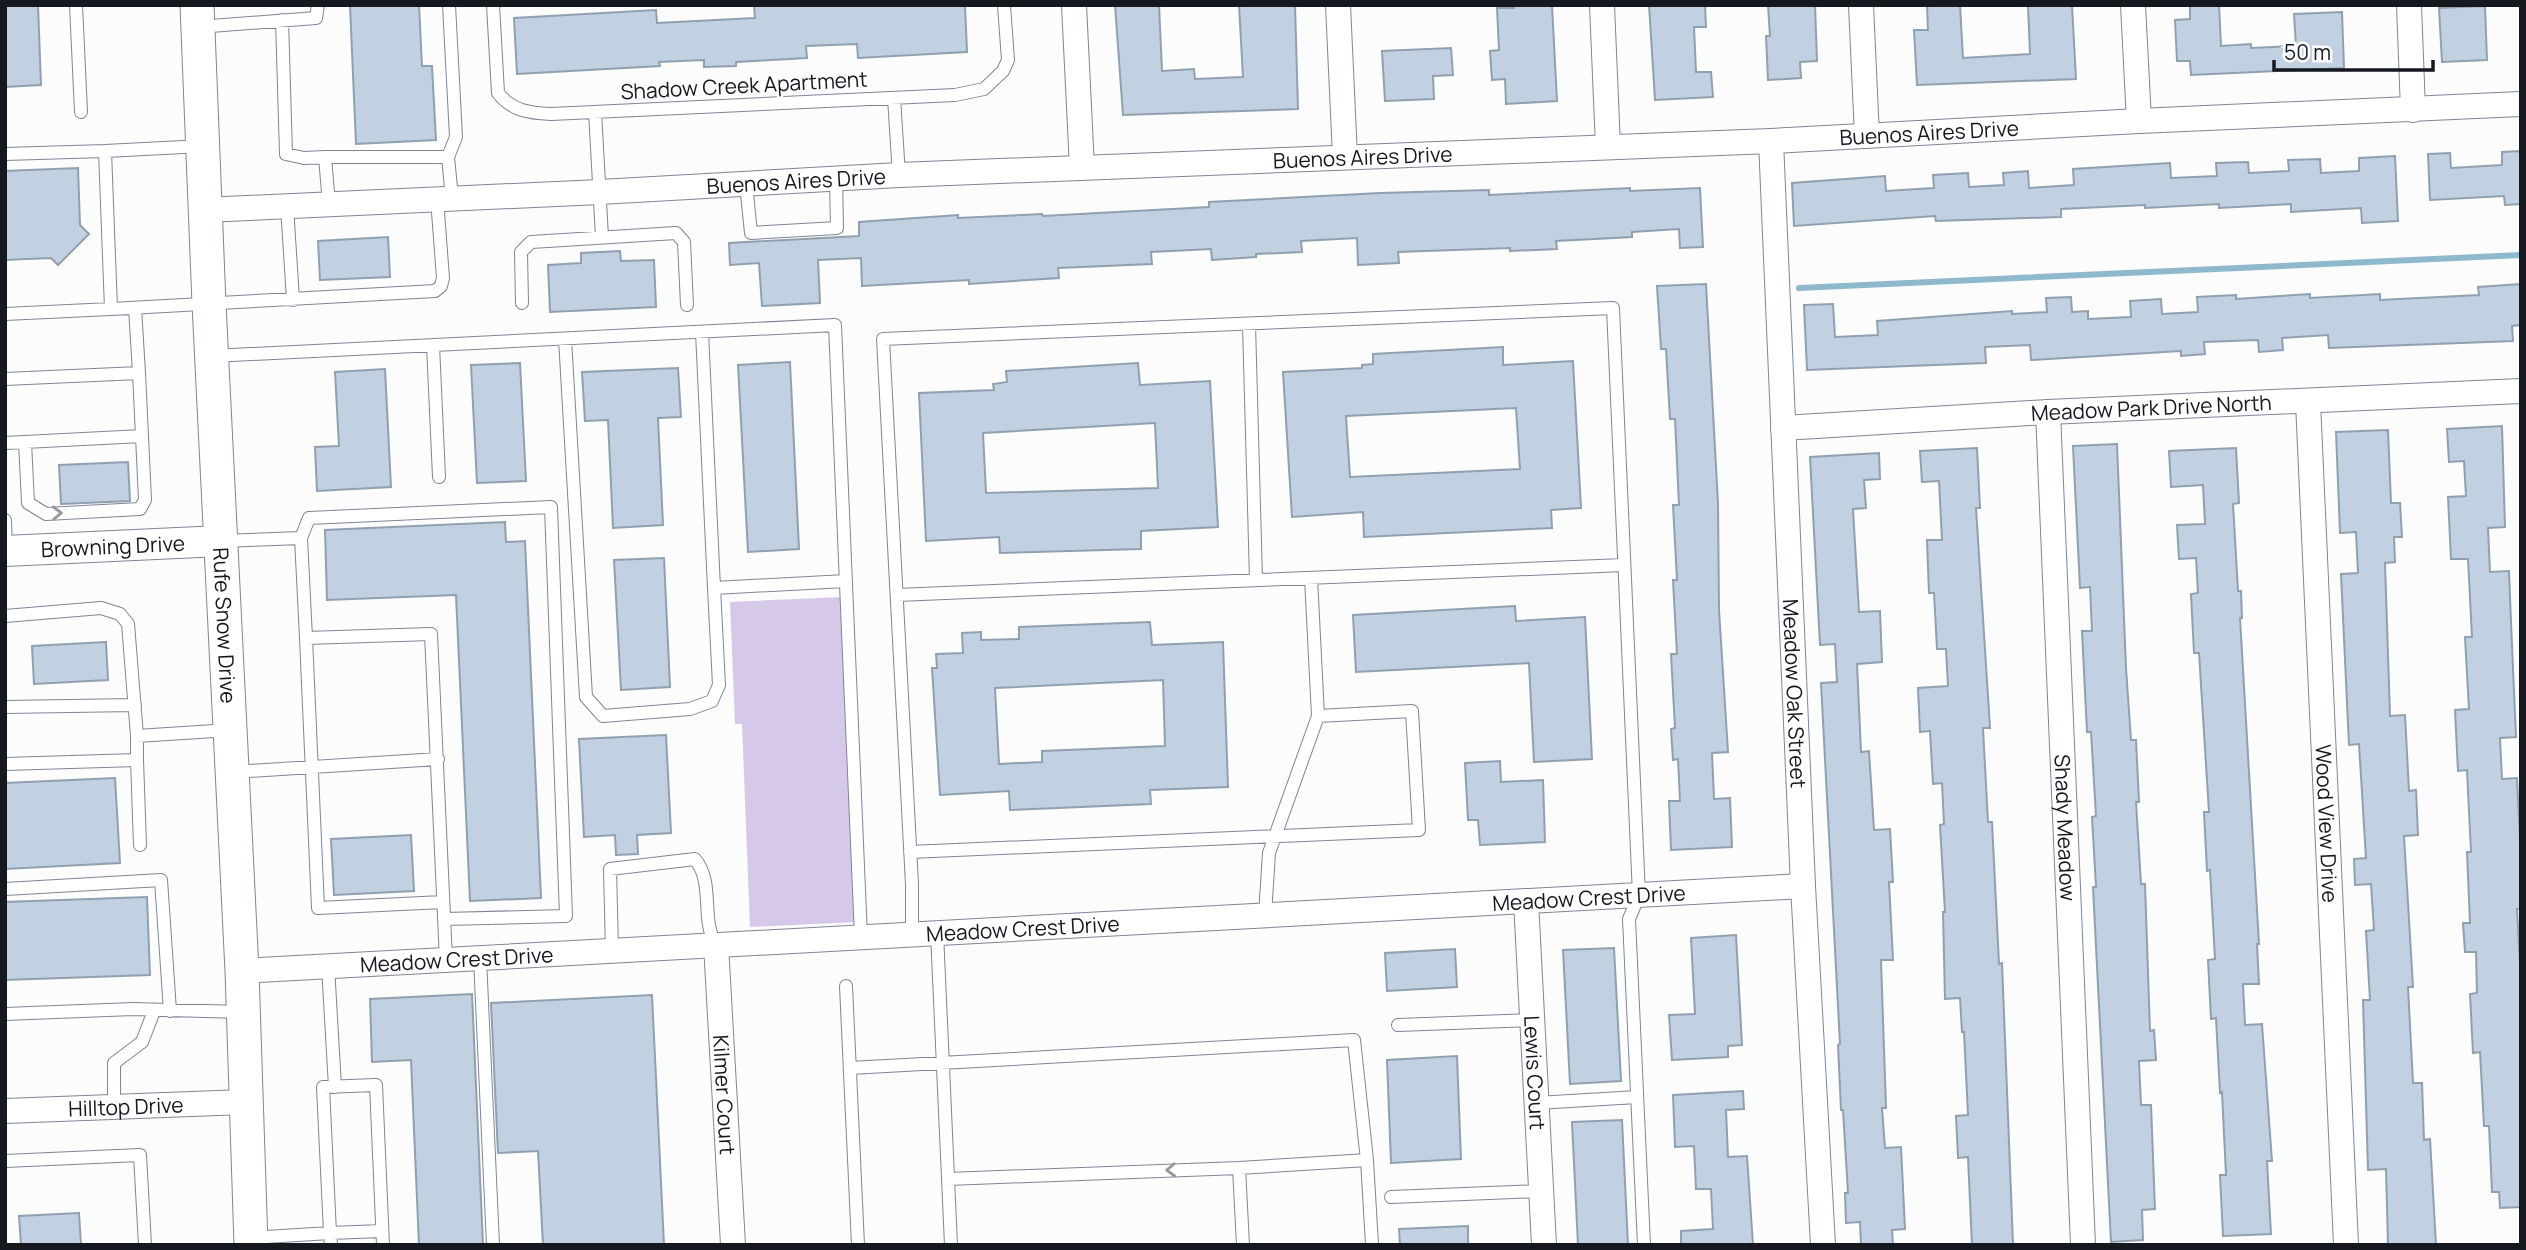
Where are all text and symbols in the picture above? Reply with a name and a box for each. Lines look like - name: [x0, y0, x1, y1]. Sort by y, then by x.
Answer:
- scale bar: [2274, 28, 2433, 72]
- text: 50 m: [2284, 38, 2331, 66]
- street label: Shadow Creek Apartment: [620, 65, 868, 105]
- street label: Buenos Aires Drive: [1839, 114, 2020, 151]
- street label: Buenos Aires Drive: [1273, 139, 1453, 174]
- street label: Buenos Aires Drive: [706, 162, 887, 200]
- street label: Meadow Park Drive North: [2030, 388, 2272, 427]
- one-way arrow: [52, 505, 63, 520]
- street label: Browning Drive: [40, 529, 185, 563]
- street label: Rufe Snow Drive: [207, 547, 243, 704]
- street label: Meadow Oak Street: [1777, 598, 1813, 789]
- street label: Wood View Drive: [2309, 744, 2345, 903]
- street label: Shady Meadow: [2048, 754, 2083, 902]
- street label: Meadow Crest Drive: [1492, 878, 1686, 917]
- street label: Meadow Crest Drive: [925, 909, 1120, 948]
- street label: Meadow Crest Drive: [359, 940, 554, 979]
- street label: Lewis Court: [1518, 1015, 1552, 1131]
- street label: Kilmer Court: [707, 1034, 742, 1155]
- street label: Hilltop Drive: [68, 1090, 184, 1123]
- one-way arrow: [1165, 1163, 1176, 1178]

